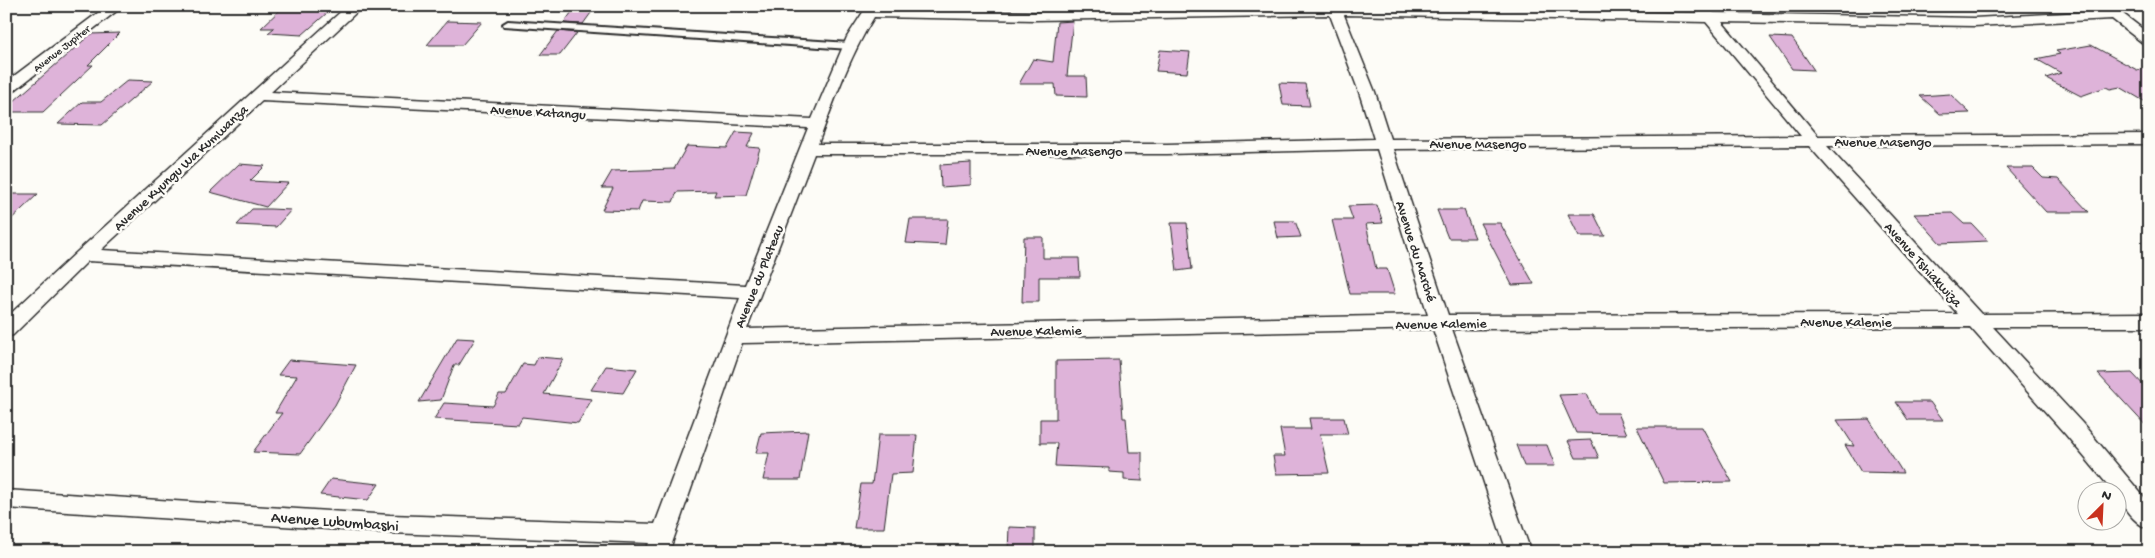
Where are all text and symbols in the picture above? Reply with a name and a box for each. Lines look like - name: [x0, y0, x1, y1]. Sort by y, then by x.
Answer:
- street label: Avenue Jupiter: [32, 23, 94, 75]
- street label: Avenue Kyungu Wa Kumwanza: [111, 101, 253, 236]
- street label: Avenue Katangu: [490, 103, 586, 125]
- street label: Avenue Masengo: [1834, 135, 1932, 152]
- street label: Avenue Masengo: [1429, 137, 1527, 154]
- street label: Avenue Masengo: [1025, 144, 1123, 161]
- street label: Avenue du Marché: [1390, 199, 1439, 305]
- street label: Avenue Tshiakwiza: [1880, 220, 1966, 313]
- street label: Avenue du Plateau: [732, 223, 789, 331]
- street label: Avenue Kalemie: [1800, 315, 1892, 332]
- street label: Avenue Kalemie: [1395, 316, 1488, 335]
- street label: Avenue Kalemie: [990, 323, 1083, 342]
- north arrow: [2078, 480, 2128, 530]
- text: N: [2099, 487, 2114, 506]
- street label: Avenue Lubumbashi: [270, 510, 399, 537]

